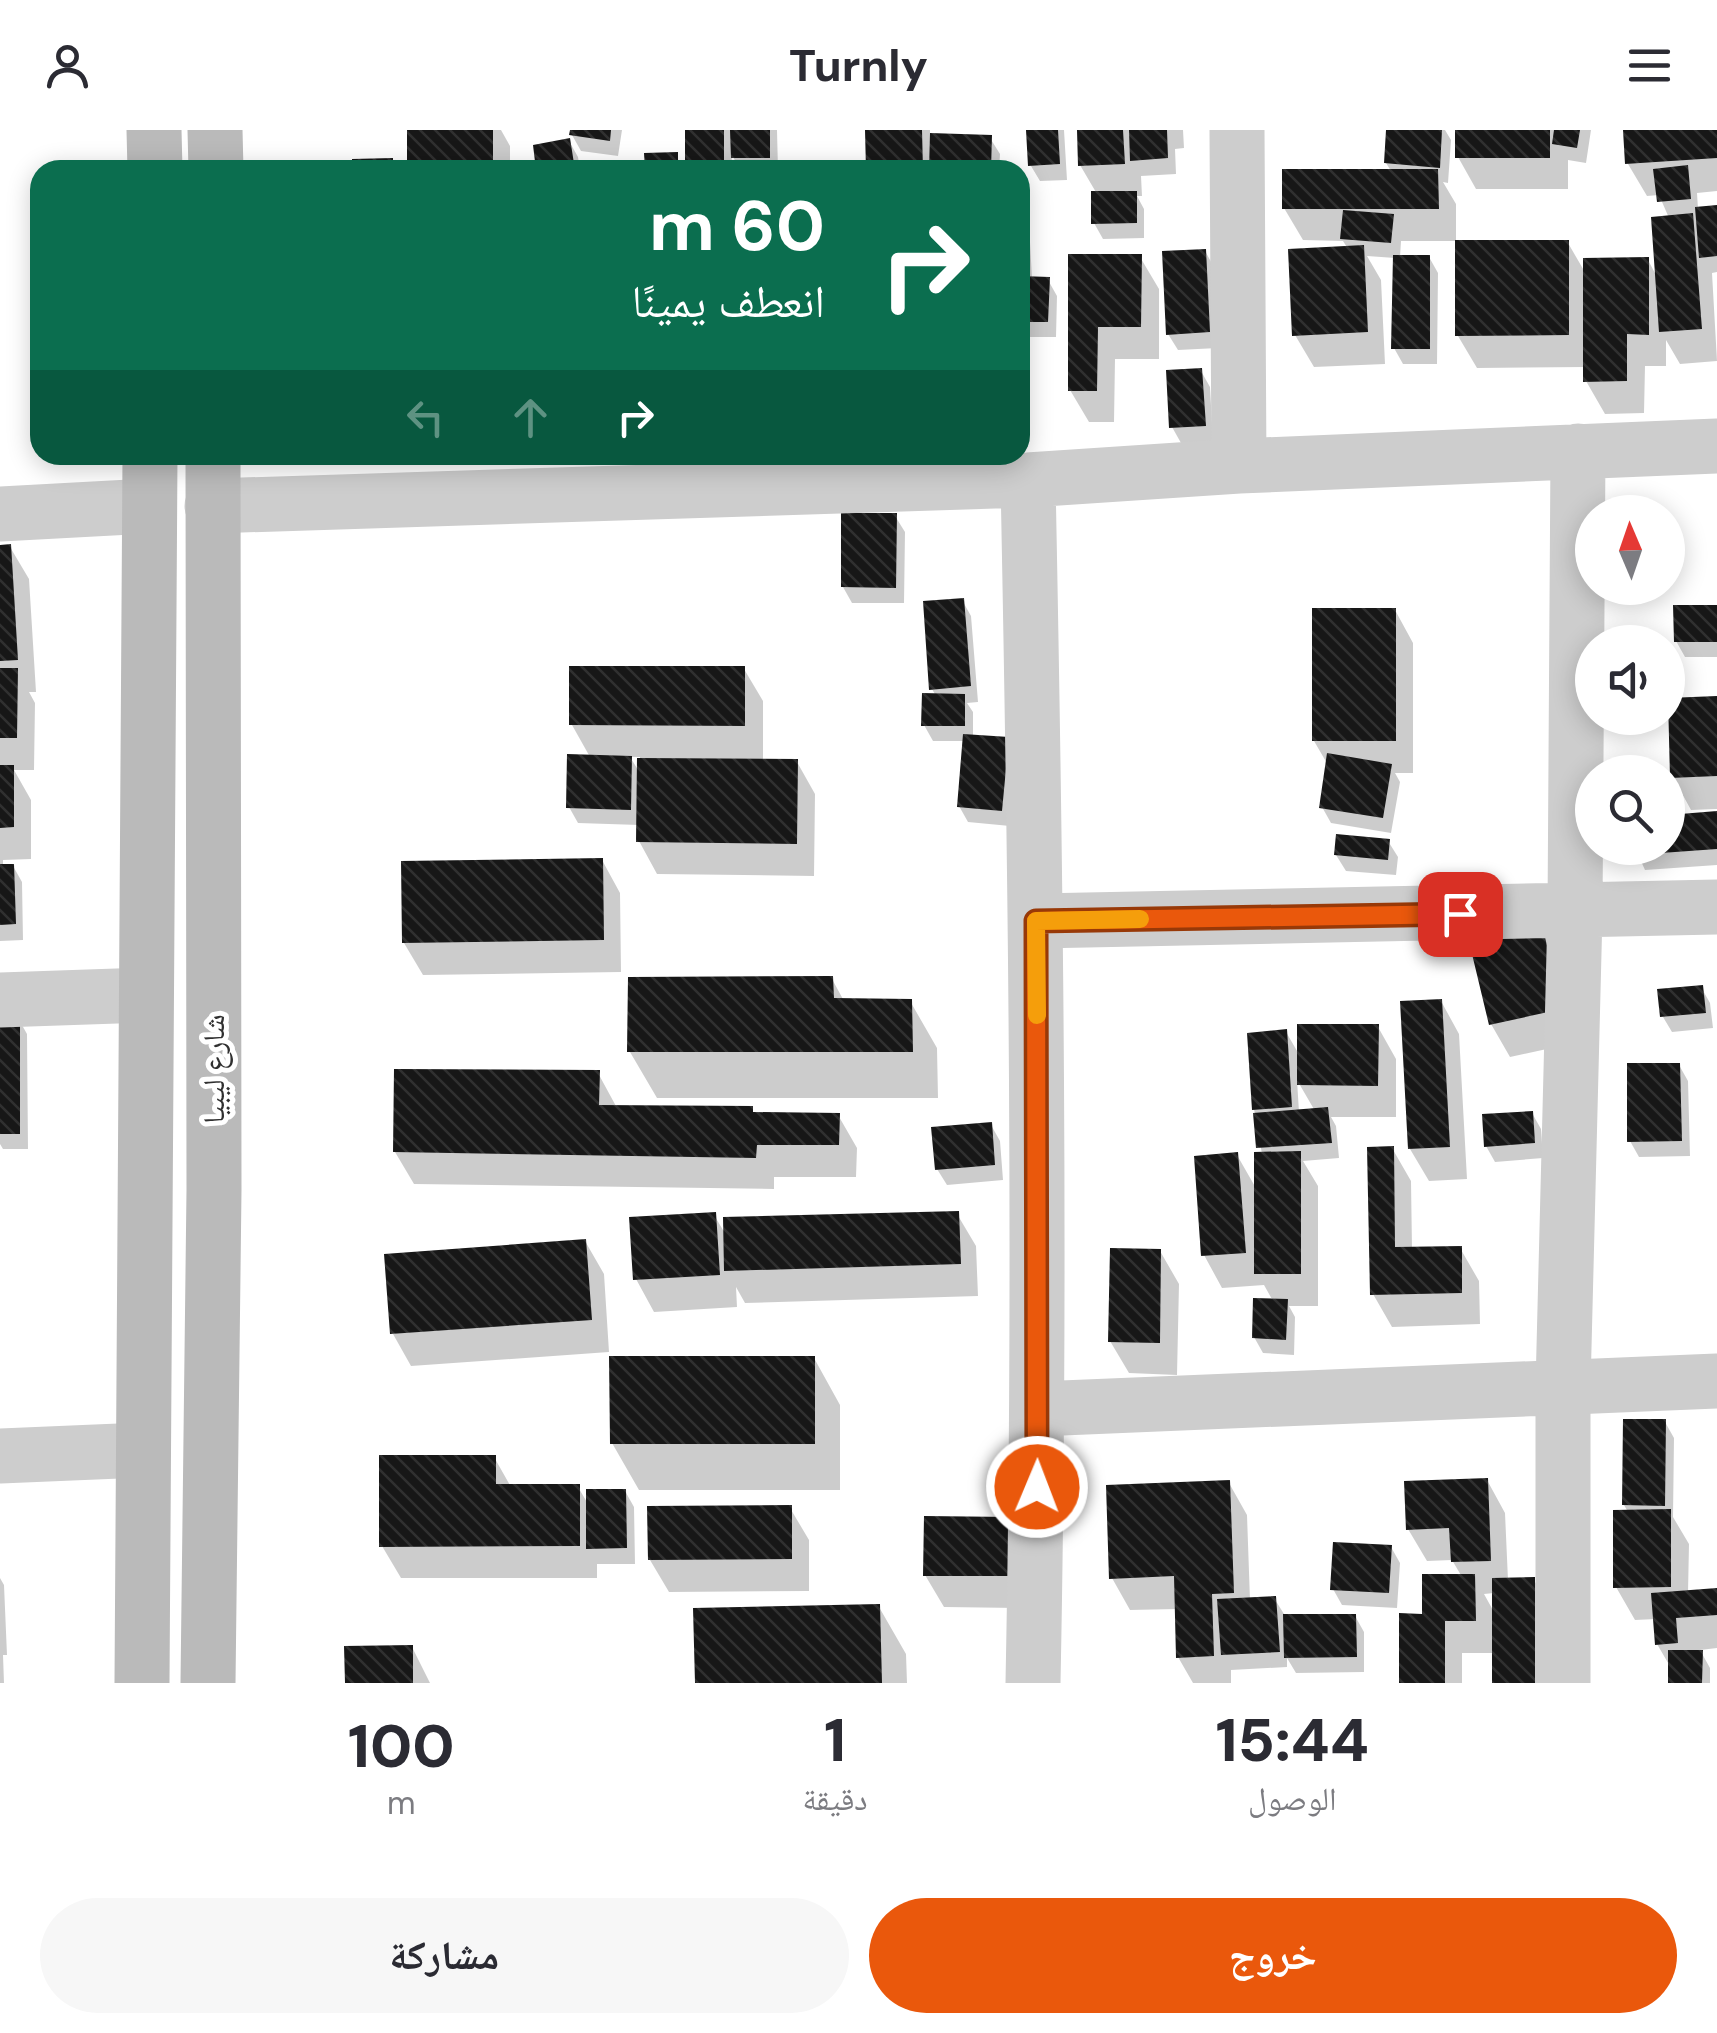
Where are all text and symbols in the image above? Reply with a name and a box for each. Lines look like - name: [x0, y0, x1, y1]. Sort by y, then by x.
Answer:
- text: Turnly: [789, 36, 928, 95]
- icon: person: [40, 38, 95, 93]
- icon: menu: [1622, 38, 1677, 93]
- text: 60 m: [649, 181, 825, 272]
- icon: right: [860, 200, 990, 330]
- text: انعطف يمينًا: [631, 272, 825, 331]
- icon: left: [398, 390, 453, 445]
- icon: ahead: [503, 390, 558, 445]
- icon: right: [608, 390, 663, 445]
- north arrow: [1575, 495, 1685, 605]
- map controls: [1575, 495, 1685, 865]
- button: sound: [1575, 625, 1685, 735]
- button: search: [1575, 755, 1685, 865]
- pin: [1418, 872, 1503, 957]
- icon: arrive: [1433, 887, 1488, 942]
- street label: شارع ليبيا: [194, 1014, 233, 1124]
- position arrow: [985, 1435, 1089, 1539]
- text: 1: [824, 1701, 846, 1780]
- text: 15:44: [1215, 1701, 1369, 1780]
- text: 100: [348, 1707, 455, 1786]
- text: دقيقة: [803, 1778, 868, 1820]
- text: الوصول: [1248, 1778, 1337, 1820]
- text: m: [387, 1782, 416, 1824]
- button: مشاركة: [40, 1898, 849, 2013]
- button: خروج: [869, 1898, 1677, 2013]

